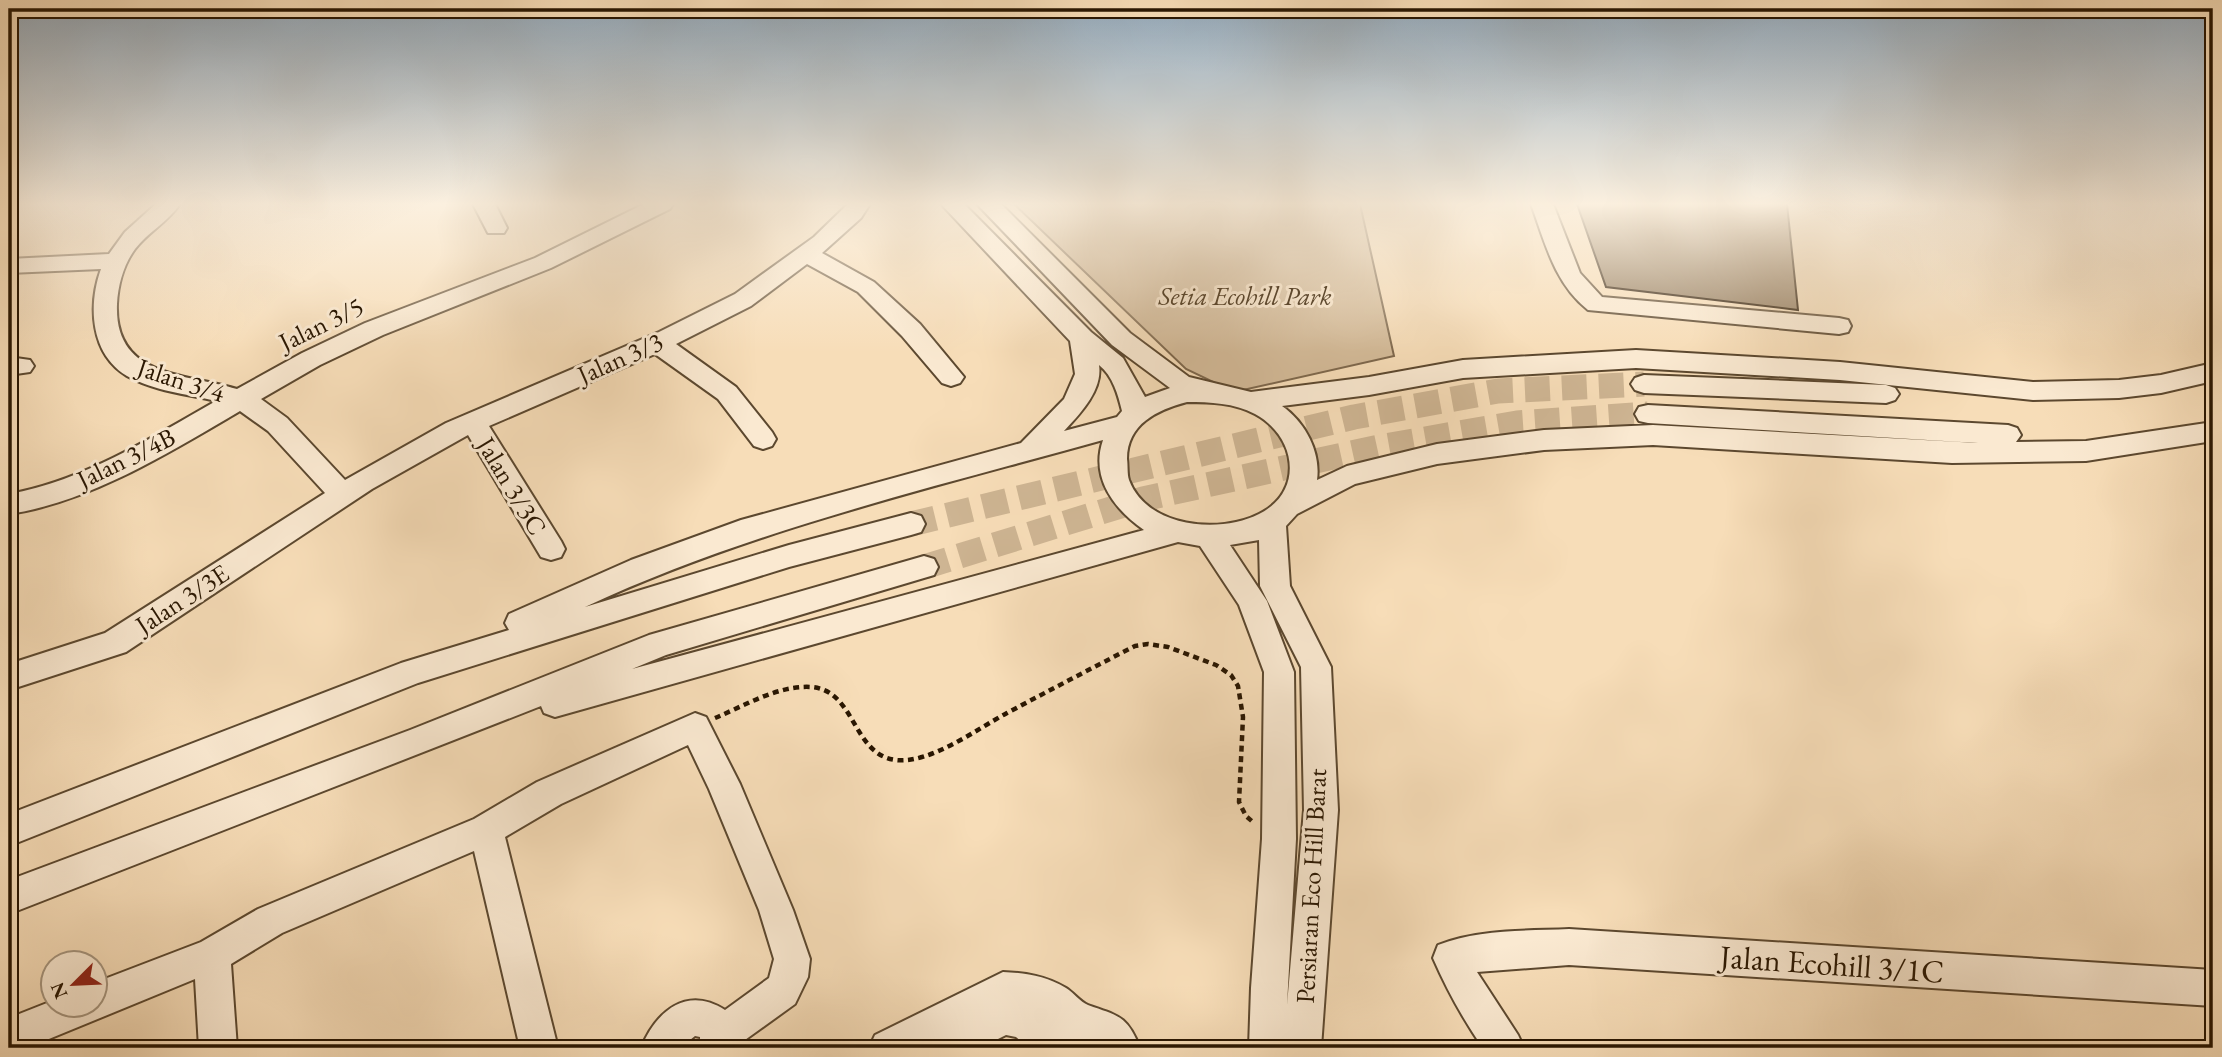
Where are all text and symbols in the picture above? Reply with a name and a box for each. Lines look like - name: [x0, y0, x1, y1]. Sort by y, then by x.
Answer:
- park label: Setia Ecohill Park: [1157, 279, 1332, 313]
- street label: Jalan 3/5: [271, 289, 369, 360]
- street label: Jalan 3/3: [570, 324, 668, 393]
- street label: Jalan 3/4: [131, 349, 230, 410]
- street label: Jalan 3/4B: [69, 420, 181, 497]
- street label: Jalan 3/3C: [468, 429, 555, 541]
- street label: Jalan 3/3E: [127, 556, 235, 643]
- street label: Persiaran Eco Hill Barat: [1288, 768, 1334, 1004]
- street label: Jalan Ecohill 3/1C: [1715, 935, 1946, 993]
- north arrow: [38, 948, 108, 1018]
- text: N: [44, 978, 73, 1003]

